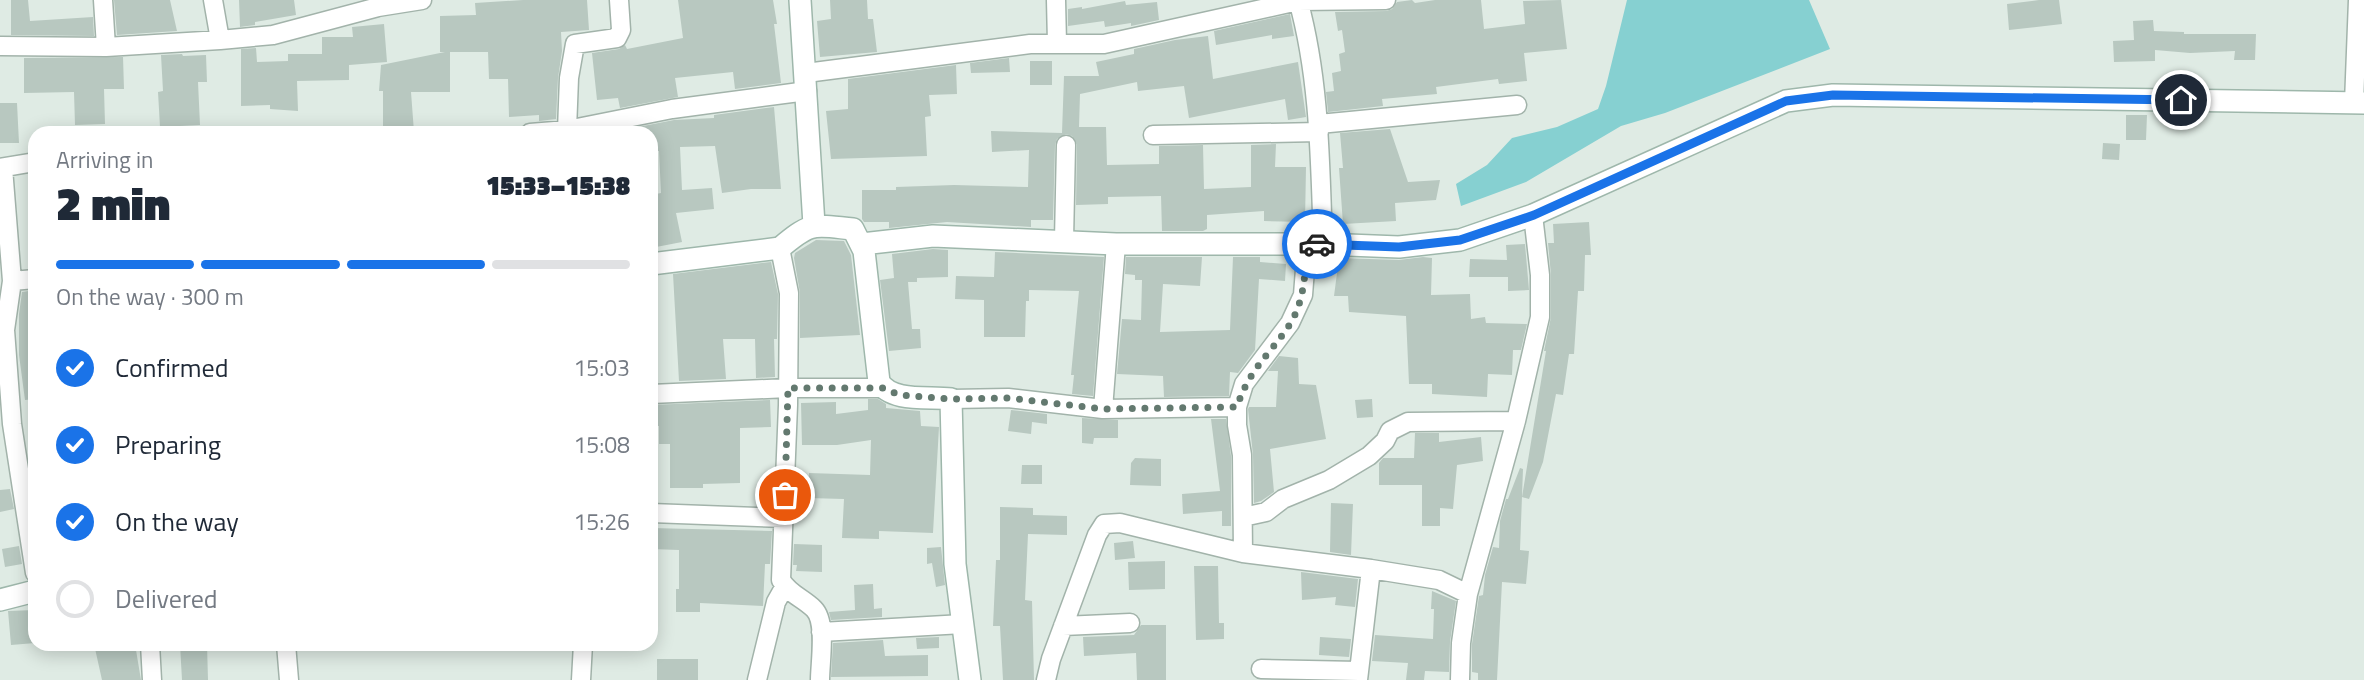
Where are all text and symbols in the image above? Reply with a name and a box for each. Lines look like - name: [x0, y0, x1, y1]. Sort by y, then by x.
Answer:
- pin: [2151, 70, 2211, 130]
- icon: home: [2162, 81, 2200, 119]
- text: Arriving in: [56, 142, 153, 177]
- text: 15:33–15:38: [486, 166, 630, 205]
- text: 2 min: [56, 168, 170, 238]
- courier: [1282, 209, 1352, 279]
- icon: car: [1298, 225, 1336, 263]
- text: On the way · 300 m: [56, 279, 244, 314]
- text: Confirmed: [115, 348, 229, 387]
- icon: check: [56, 349, 94, 387]
- text: 15:03: [573, 350, 630, 385]
- text: Preparing: [115, 425, 221, 464]
- icon: check: [56, 426, 94, 464]
- text: 15:08: [573, 427, 630, 462]
- pin: [755, 465, 815, 525]
- icon: bag: [766, 476, 804, 514]
- text: On the way: [115, 502, 239, 541]
- icon: check: [56, 503, 94, 541]
- text: 15:26: [573, 504, 630, 539]
- text: Delivered: [115, 579, 218, 618]

